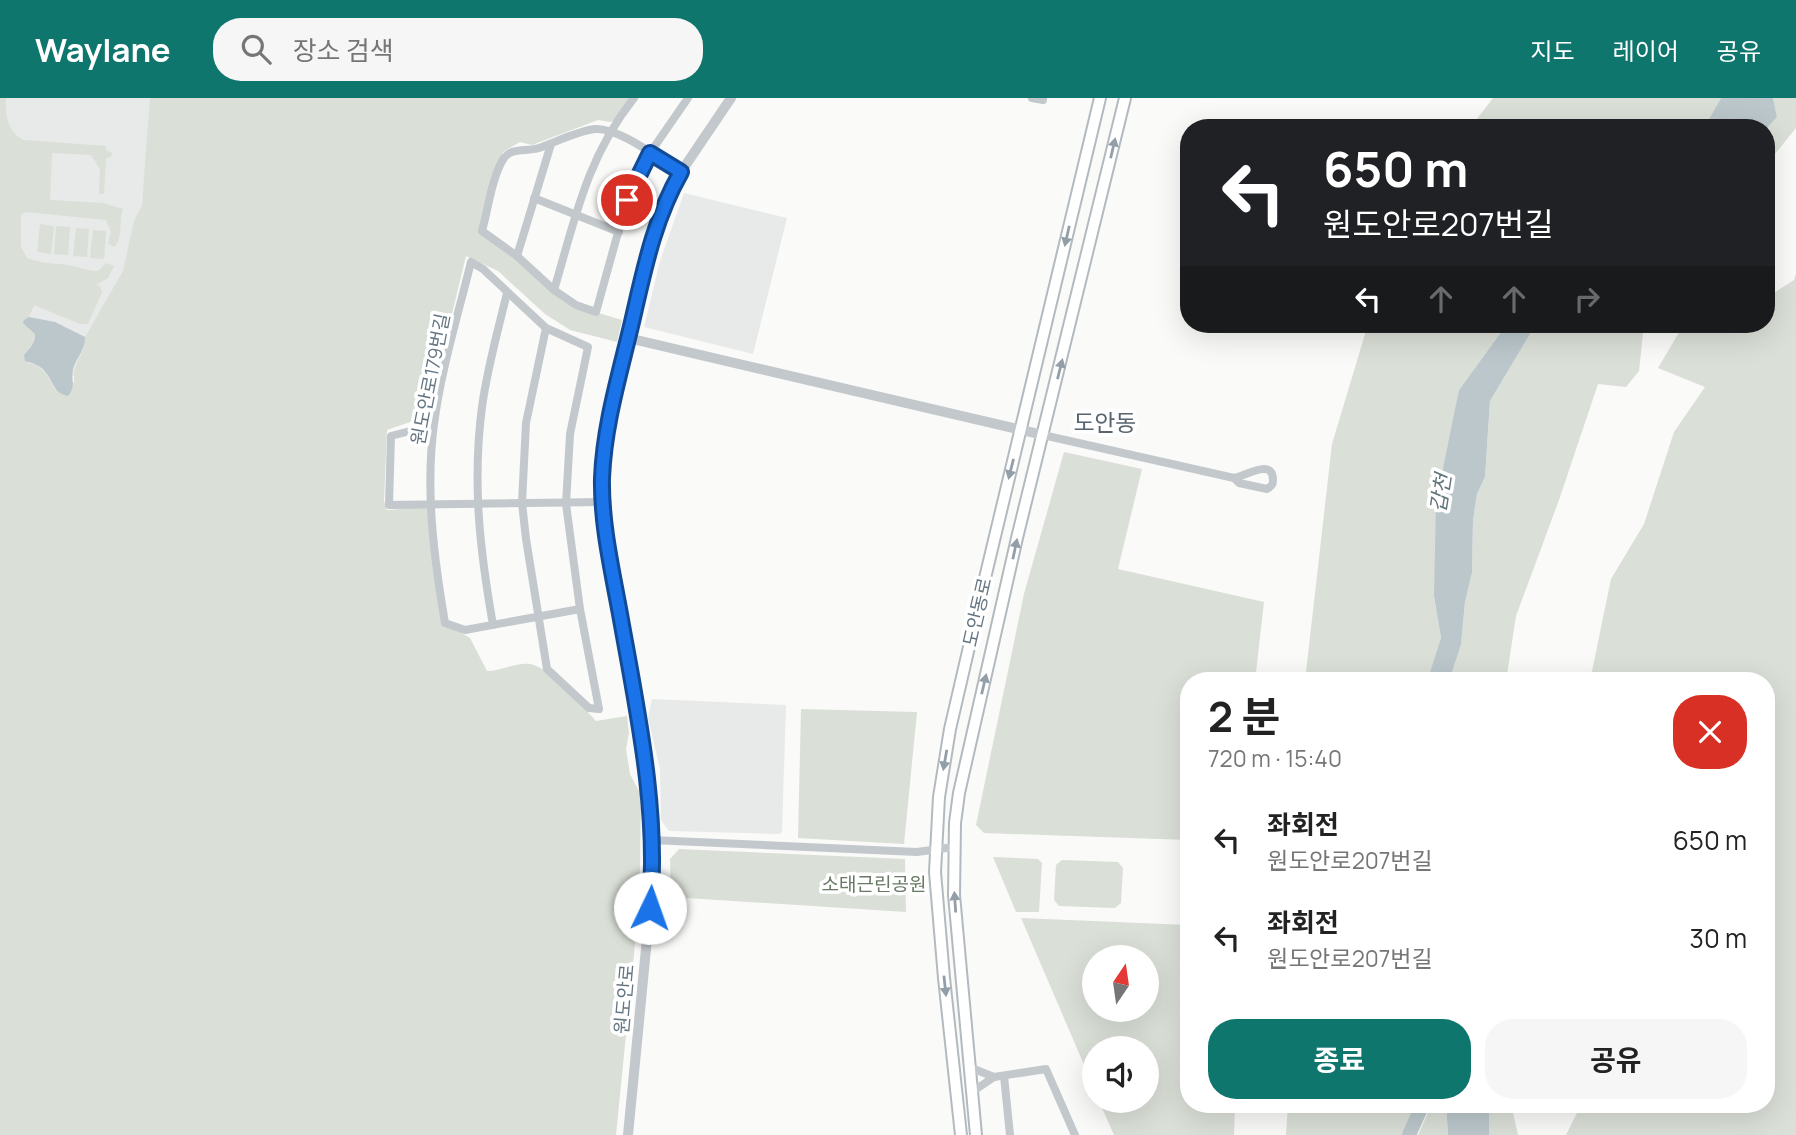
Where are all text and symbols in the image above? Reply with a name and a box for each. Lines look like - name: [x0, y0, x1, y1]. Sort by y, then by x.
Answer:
- search box: [213, 18, 703, 81]
- text: Waylane: [35, 27, 171, 72]
- icon: search: [237, 30, 275, 68]
- text: 장소 검색: [293, 32, 394, 68]
- text: 지도: [1530, 34, 1575, 67]
- text: 레이어: [1613, 34, 1679, 67]
- text: 공유: [1717, 34, 1761, 67]
- text: 650 m: [1323, 135, 1468, 202]
- one-way arrow: [1108, 137, 1119, 159]
- icon: left: [1208, 147, 1299, 238]
- pin: [597, 170, 657, 230]
- icon: arrive: [608, 181, 646, 219]
- text: 원도안로207번길: [1323, 202, 1553, 246]
- one-way arrow: [1061, 225, 1072, 247]
- icon: left: [1349, 280, 1387, 318]
- icon: ahead: [1422, 280, 1460, 318]
- icon: ahead: [1495, 280, 1533, 318]
- icon: right: [1568, 280, 1606, 318]
- street label: 원도안로179번길: [404, 311, 456, 447]
- one-way arrow: [1055, 358, 1066, 380]
- district label: 도안동: [1073, 406, 1137, 438]
- one-way arrow: [1005, 458, 1016, 480]
- water label: 갑천: [1423, 469, 1457, 514]
- one-way arrow: [1010, 538, 1021, 560]
- street label: 도안동로: [956, 575, 998, 649]
- one-way arrow: [979, 673, 990, 695]
- text: 2 분: [1208, 687, 1280, 745]
- button: close: [1673, 695, 1747, 769]
- text: 720 m · 15:40: [1208, 742, 1342, 774]
- one-way arrow: [939, 749, 950, 771]
- text: 좌회전: [1267, 806, 1339, 842]
- icon: left: [1208, 821, 1246, 859]
- text: 650 m: [1673, 822, 1747, 858]
- text: 원도안로207번길: [1267, 844, 1433, 876]
- position arrow: [613, 871, 687, 945]
- park label: 소태근린공원: [822, 871, 926, 897]
- one-way arrow: [949, 891, 960, 913]
- text: 좌회전: [1267, 904, 1339, 940]
- icon: left: [1208, 919, 1246, 957]
- text: 30 m: [1690, 920, 1747, 956]
- text: 원도안로207번길: [1267, 942, 1433, 974]
- north arrow: [1082, 945, 1158, 1022]
- map controls: [1082, 945, 1159, 1113]
- street label: 원도안로: [608, 963, 640, 1035]
- one-way arrow: [939, 976, 950, 998]
- button: 종료: [1208, 1019, 1471, 1099]
- button: 공유: [1485, 1019, 1747, 1099]
- button: sound: [1082, 1036, 1159, 1113]

